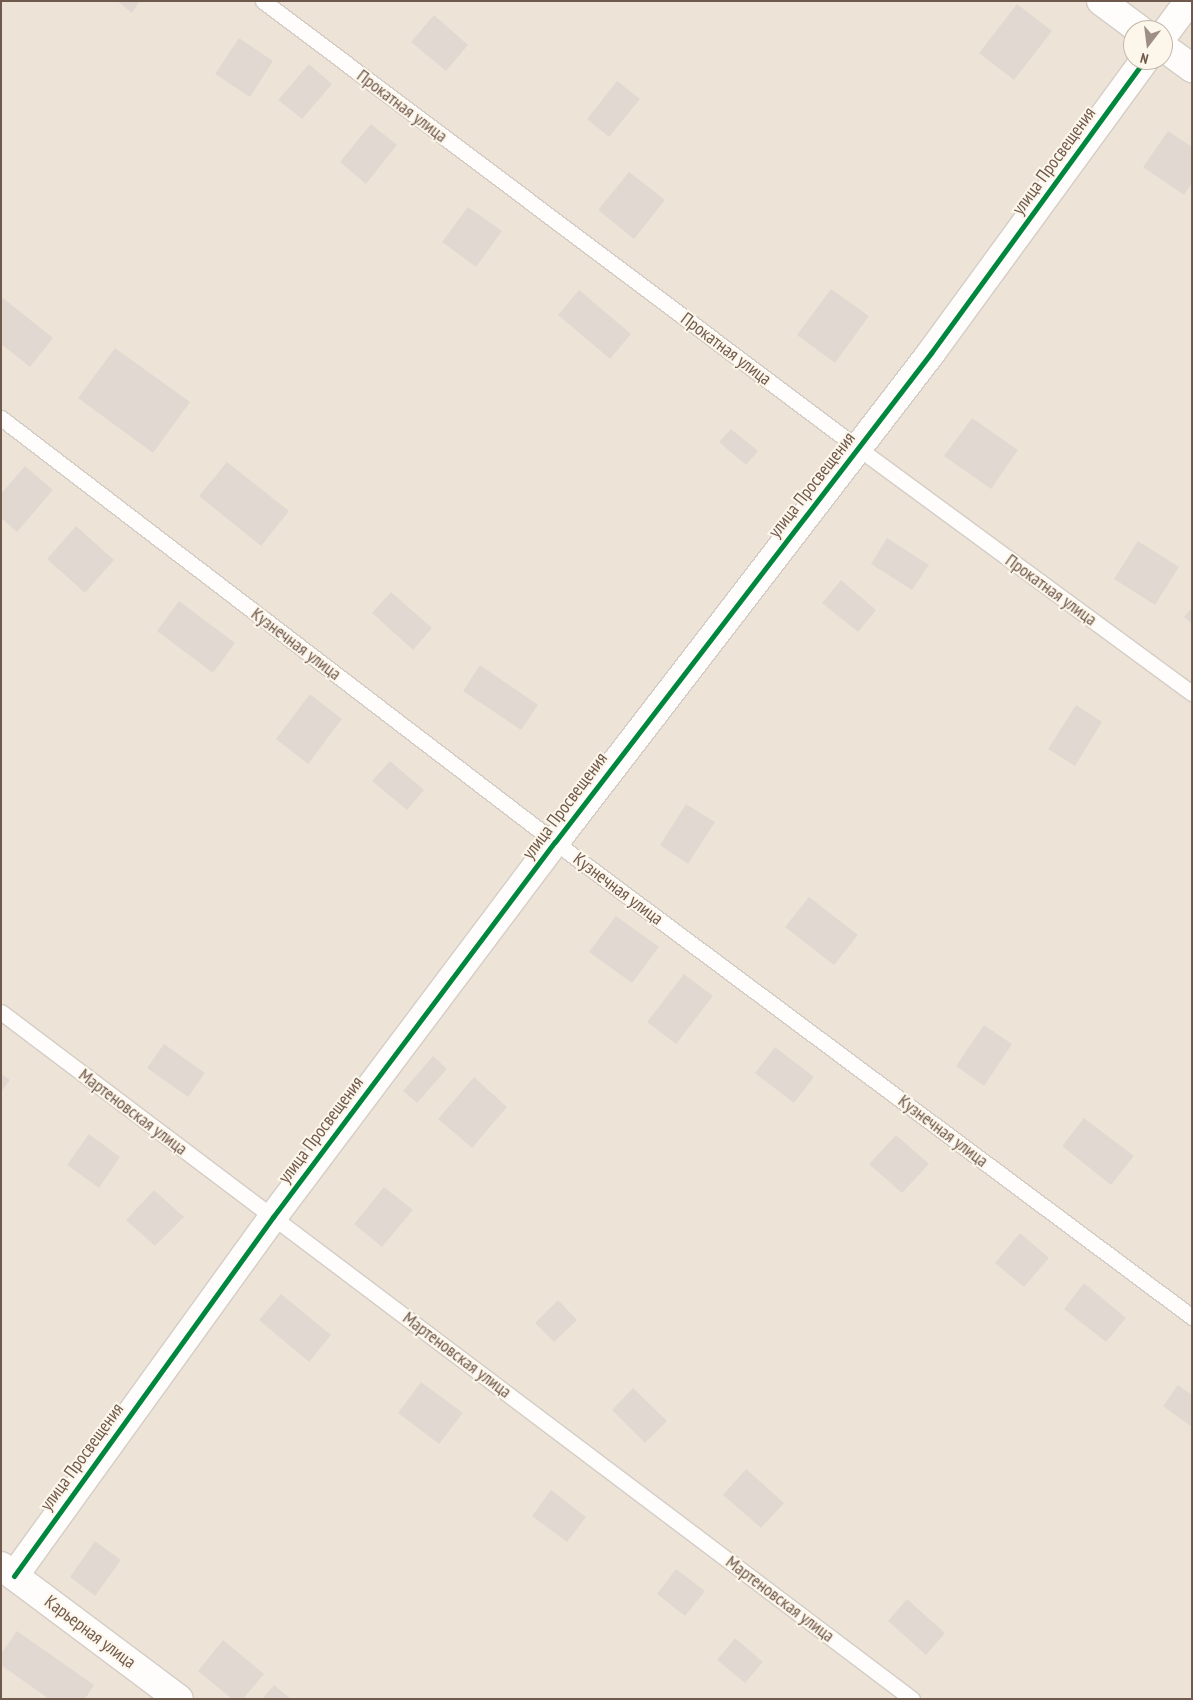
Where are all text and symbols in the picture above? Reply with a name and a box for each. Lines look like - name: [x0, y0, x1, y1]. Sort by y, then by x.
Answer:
- north arrow: [1123, 20, 1173, 70]
- text: N: [1138, 49, 1150, 68]
- street label: Прокатная улица: [352, 65, 452, 147]
- street label: улица Просвещения: [1008, 103, 1100, 219]
- street label: Прокатная улица: [676, 308, 776, 390]
- street label: улица Просвещения: [764, 428, 860, 542]
- street label: Прокатная улица: [1001, 550, 1101, 630]
- street label: Кузнечная улица: [247, 603, 345, 685]
- street label: улица Просвещения: [518, 748, 612, 864]
- street label: Кузнечная улица: [569, 848, 667, 930]
- street label: Мартеновская улица: [74, 1064, 192, 1160]
- street label: улица Просвещения: [274, 1072, 368, 1188]
- street label: Кузнечная улица: [894, 1090, 992, 1172]
- street label: Мартеновская улица: [398, 1307, 516, 1403]
- street label: улица Просвещения: [36, 1399, 128, 1515]
- street label: Мартеновская улица: [721, 1551, 839, 1647]
- street label: Карьерная улица: [40, 1591, 140, 1673]

